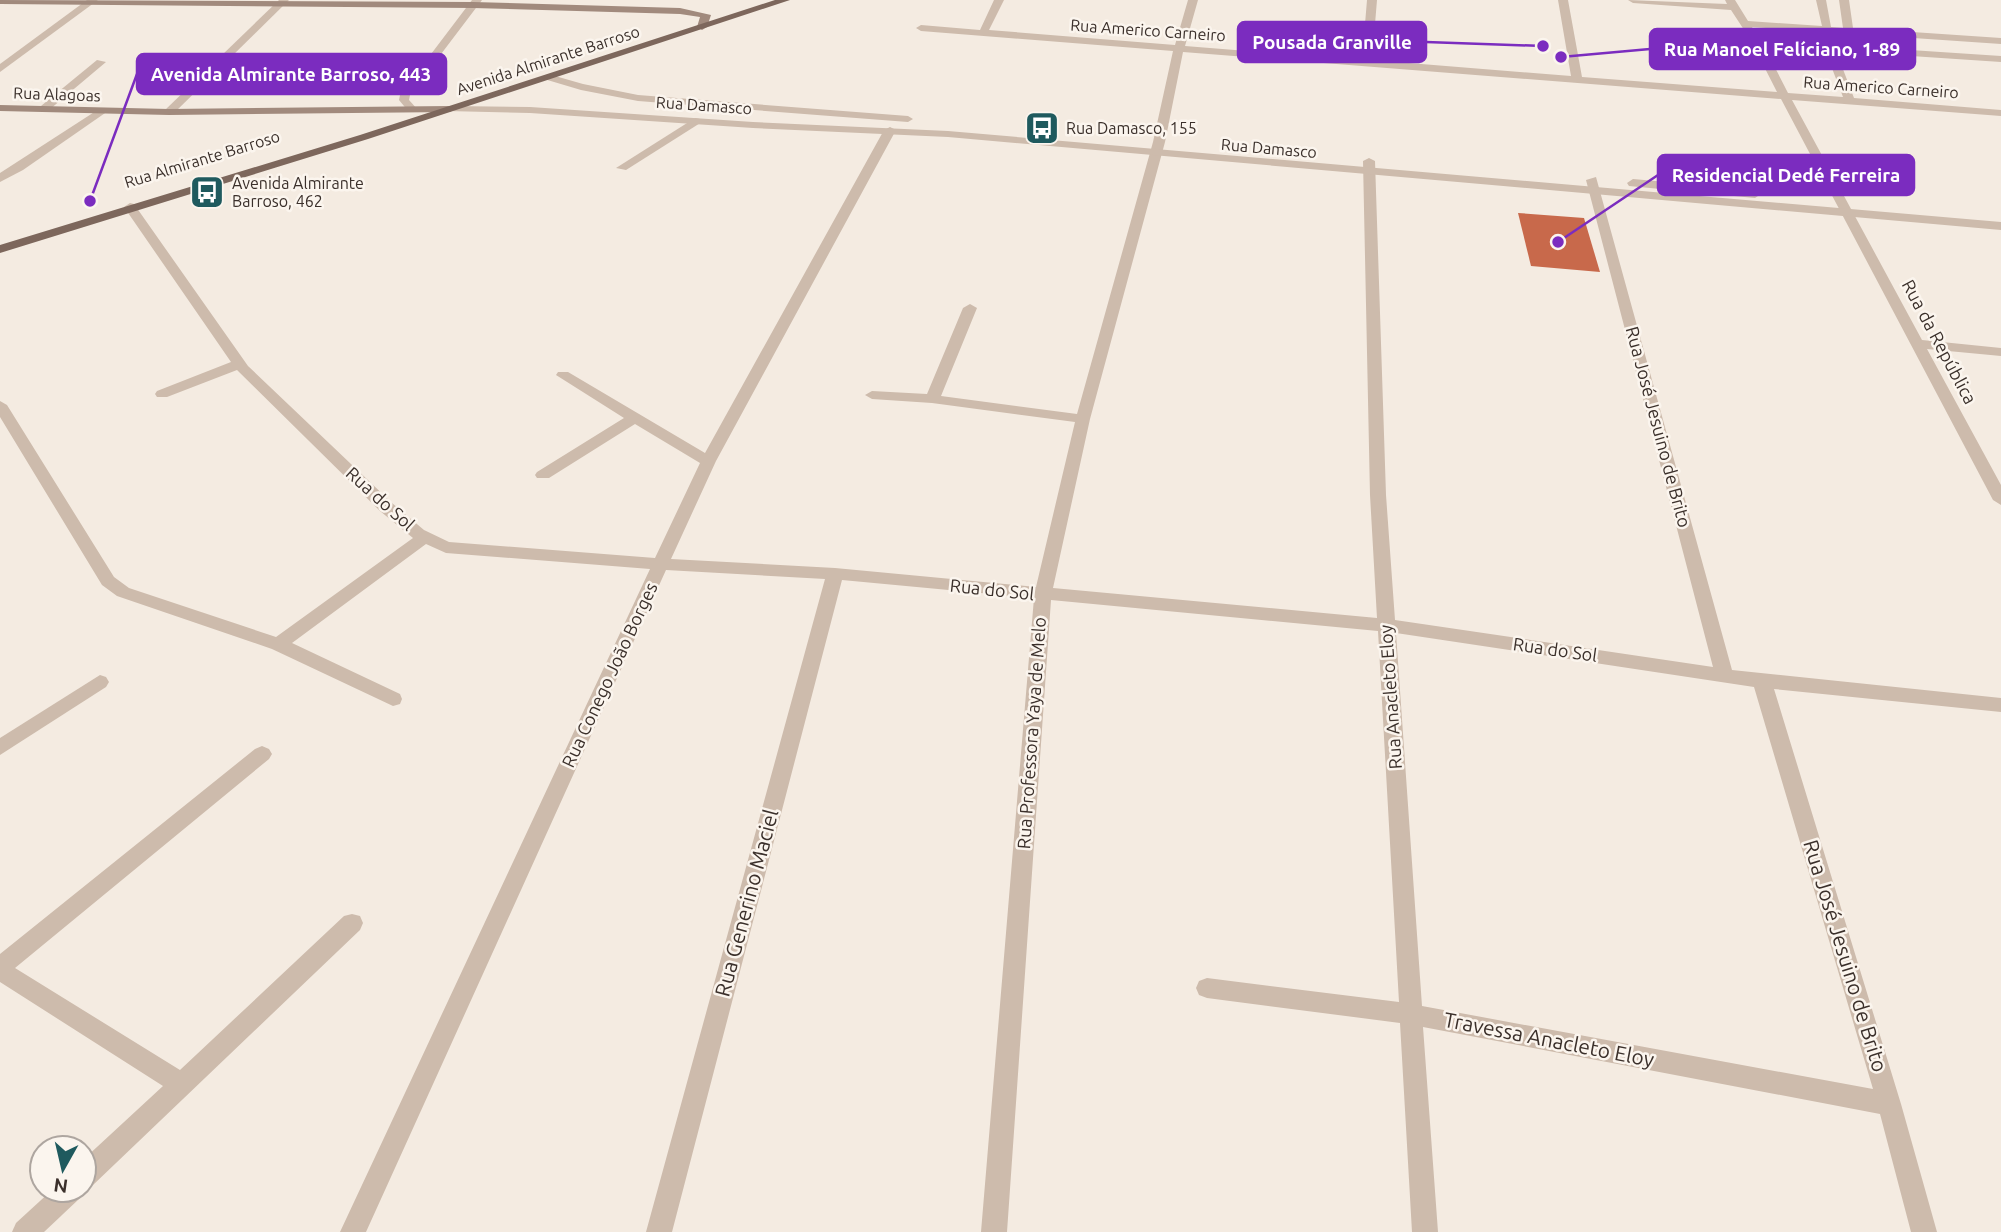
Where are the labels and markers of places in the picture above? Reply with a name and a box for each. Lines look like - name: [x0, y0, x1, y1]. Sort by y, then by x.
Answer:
- callout: Pousada Granville: [1238, 22, 1426, 62]
- callout: Rua Manoel Felíciano, 1-89: [1650, 29, 1915, 69]
- callout: Avenida Almirante Barroso, 443: [137, 54, 446, 94]
- bus stop icon: Rua Damasco, 155: [1023, 109, 1061, 147]
- place label: Rua Damasco, 155: [1066, 119, 1197, 137]
- callout: Residencial Dedé Ferreira: [1658, 155, 1914, 195]
- bus stop icon: Avenida Almirante Barroso, 462: [188, 173, 226, 211]
- place label: Avenida Almirante Barroso, 462: [232, 174, 364, 210]

